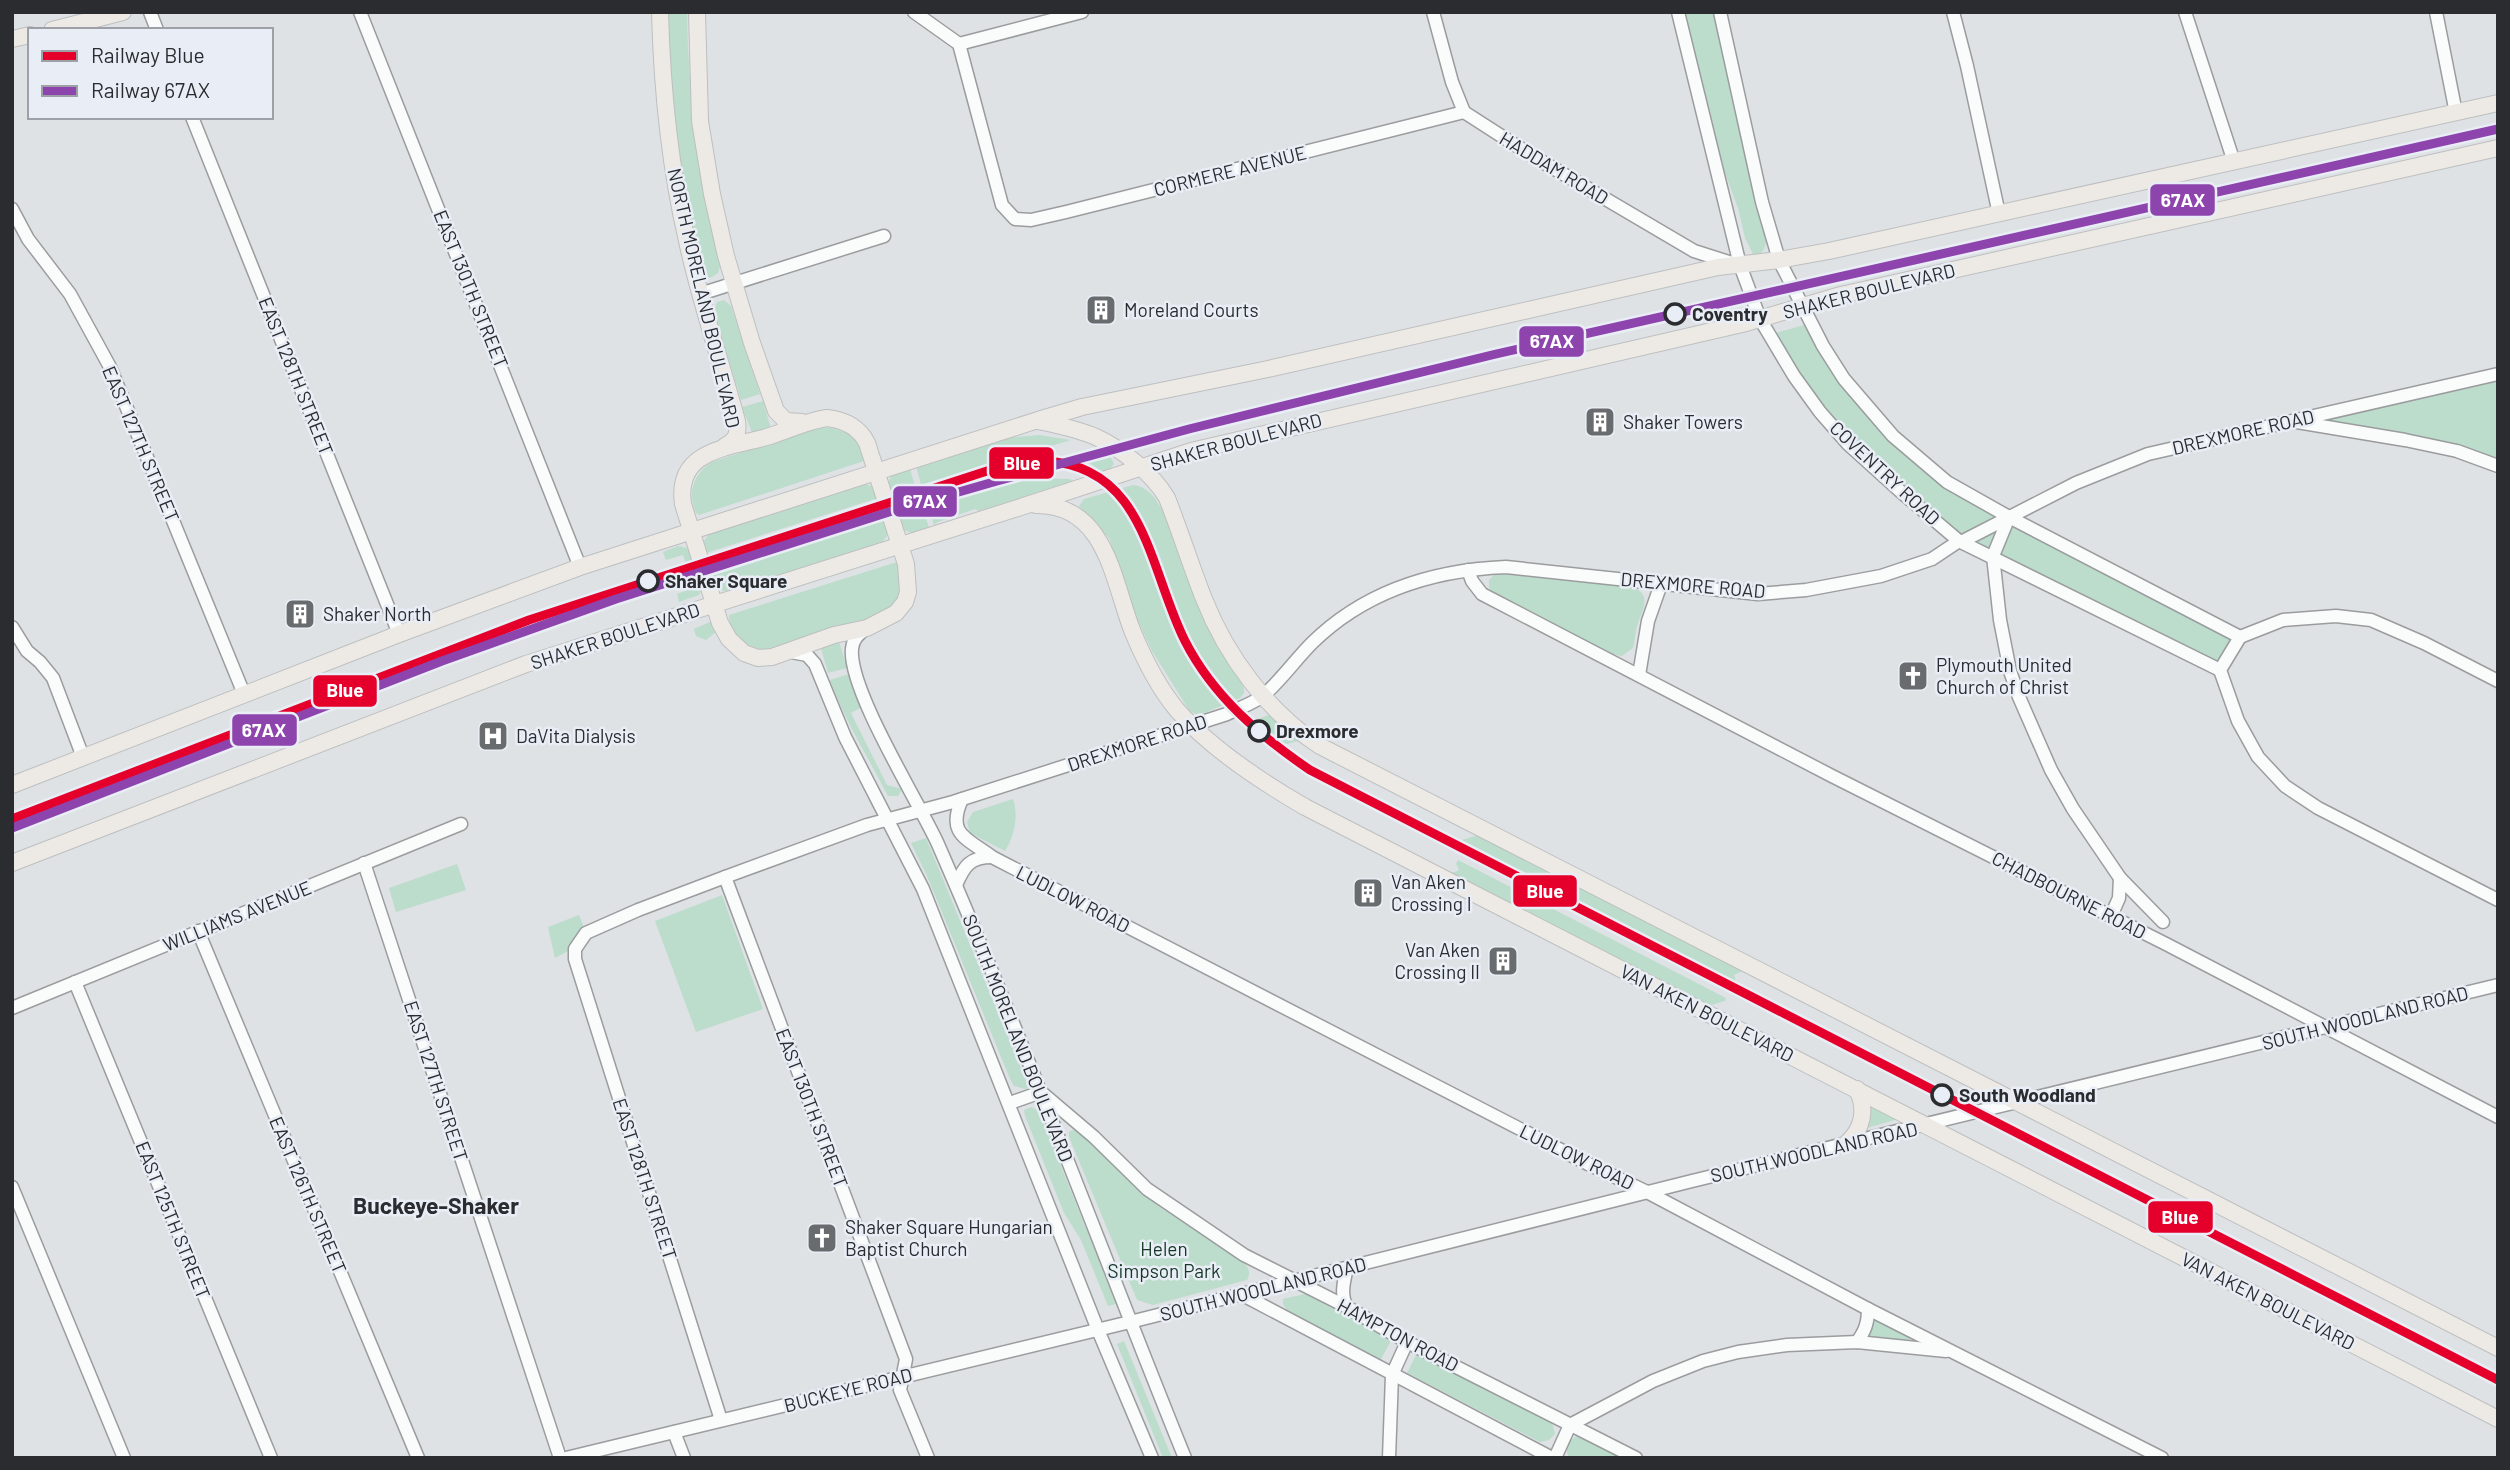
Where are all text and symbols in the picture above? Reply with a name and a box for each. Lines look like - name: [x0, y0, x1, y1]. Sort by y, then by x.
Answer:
- legend: [28, 28, 273, 119]
- text: Railway Blue: [91, 42, 205, 67]
- text: Railway 67AX: [91, 77, 210, 102]
- street label: HADDAM ROAD: [1496, 126, 1613, 209]
- street label: CORMERE AVENUE: [1151, 140, 1309, 201]
- street label: NORTH MORELAND BOULEVARD: [663, 166, 746, 430]
- line badge: 67AX: [2149, 183, 2216, 217]
- text: 67AX: [2161, 188, 2205, 211]
- street label: EAST 130TH STREET: [429, 206, 514, 371]
- street label: SHAKER BOULEVARD: [1780, 258, 1957, 323]
- street label: EAST 128TH STREET: [254, 293, 339, 458]
- building icon: Moreland Courts: [1084, 293, 1118, 327]
- place label: Moreland Courts: [1124, 298, 1259, 321]
- place label: Coventry: [1692, 302, 1768, 325]
- marker: Coventry: [1664, 303, 1686, 325]
- line badge: 67AX: [1518, 325, 1585, 358]
- text: 67AX: [1530, 329, 1574, 352]
- street label: EAST 127TH STREET: [98, 362, 185, 525]
- street label: DREXMORE ROAD: [2170, 404, 2316, 459]
- building icon: Shaker Towers: [1583, 405, 1617, 439]
- street label: SHAKER BOULEVARD: [1148, 408, 1324, 475]
- place label: Shaker Towers: [1623, 410, 1743, 433]
- street label: COVENTRY ROAD: [1826, 416, 1945, 529]
- line badge: Blue: [988, 446, 1055, 480]
- text: Blue: [1003, 451, 1041, 474]
- line badge: 67AX: [892, 485, 958, 518]
- text: 67AX: [903, 489, 947, 512]
- street label: DREXMORE ROAD: [1620, 567, 1766, 602]
- place label: Shaker Square: [665, 569, 787, 592]
- marker: Shaker Square: [637, 570, 659, 592]
- building icon: Shaker North: [283, 597, 317, 631]
- street label: SHAKER BOULEVARD: [527, 597, 702, 674]
- place label: Shaker North: [323, 602, 432, 625]
- place label: Plymouth United Church of Christ: [1936, 653, 2072, 698]
- church icon: Plymouth United Church of Christ: [1896, 659, 1930, 693]
- line badge: Blue: [312, 674, 378, 708]
- text: Blue: [326, 678, 364, 701]
- street label: DREXMORE ROAD: [1064, 709, 1209, 776]
- line badge: 67AX: [231, 713, 298, 747]
- text: 67AX: [242, 718, 286, 741]
- hospital icon: DaVita Dialysis: [476, 719, 510, 753]
- place label: Drexmore: [1276, 719, 1359, 742]
- marker: Drexmore: [1248, 720, 1270, 742]
- place label: DaVita Dialysis: [516, 724, 636, 747]
- street label: CHADBOURNE ROAD: [1988, 846, 2150, 943]
- street label: LUDLOW ROAD: [1013, 860, 1134, 937]
- place label: Van Aken Crossing I: [1391, 870, 1472, 915]
- line badge: Blue: [1512, 874, 1578, 908]
- street label: WILLIAMS AVENUE: [159, 875, 314, 956]
- building icon: Van Aken Crossing I: [1351, 876, 1385, 910]
- text: Blue: [1526, 879, 1564, 902]
- street label: SOUTH MORELAND BOULEVARD: [958, 911, 1079, 1165]
- place label: Van Aken Crossing II: [1394, 938, 1480, 983]
- building icon: Van Aken Crossing II: [1486, 944, 1520, 978]
- street label: VAN AKEN BOULEVARD: [1617, 959, 1798, 1066]
- street label: SOUTH WOODLAND ROAD: [2259, 981, 2470, 1054]
- street label: EAST 127TH STREET: [400, 998, 473, 1164]
- street label: EAST 130TH STREET: [771, 1025, 853, 1191]
- place label: South Woodland: [1959, 1083, 2096, 1106]
- marker: South Woodland: [1931, 1084, 1953, 1106]
- street label: EAST 128TH STREET: [609, 1095, 682, 1262]
- street label: EAST 126TH STREET: [265, 1113, 352, 1277]
- street label: SOUTH WOODLAND ROAD: [1708, 1116, 1920, 1187]
- street label: LUDLOW ROAD: [1516, 1119, 1638, 1194]
- street label: EAST 125TH STREET: [131, 1138, 216, 1302]
- district label: Buckeye-Shaker: [353, 1191, 519, 1219]
- line badge: Blue: [2147, 1200, 2214, 1234]
- text: Blue: [2161, 1205, 2199, 1228]
- place label: Shaker Square Hungarian Baptist Church: [845, 1215, 1053, 1260]
- church icon: Shaker Square Hungarian Baptist Church: [805, 1221, 839, 1255]
- park label: Helen Simpson Park: [1107, 1237, 1221, 1282]
- street label: VAN AKEN BOULEVARD: [2178, 1247, 2359, 1354]
- street label: SOUTH WOODLAND ROAD: [1157, 1252, 1368, 1325]
- street label: HAMPTON ROAD: [1334, 1293, 1463, 1376]
- street label: BUCKEYE ROAD: [781, 1362, 914, 1417]

